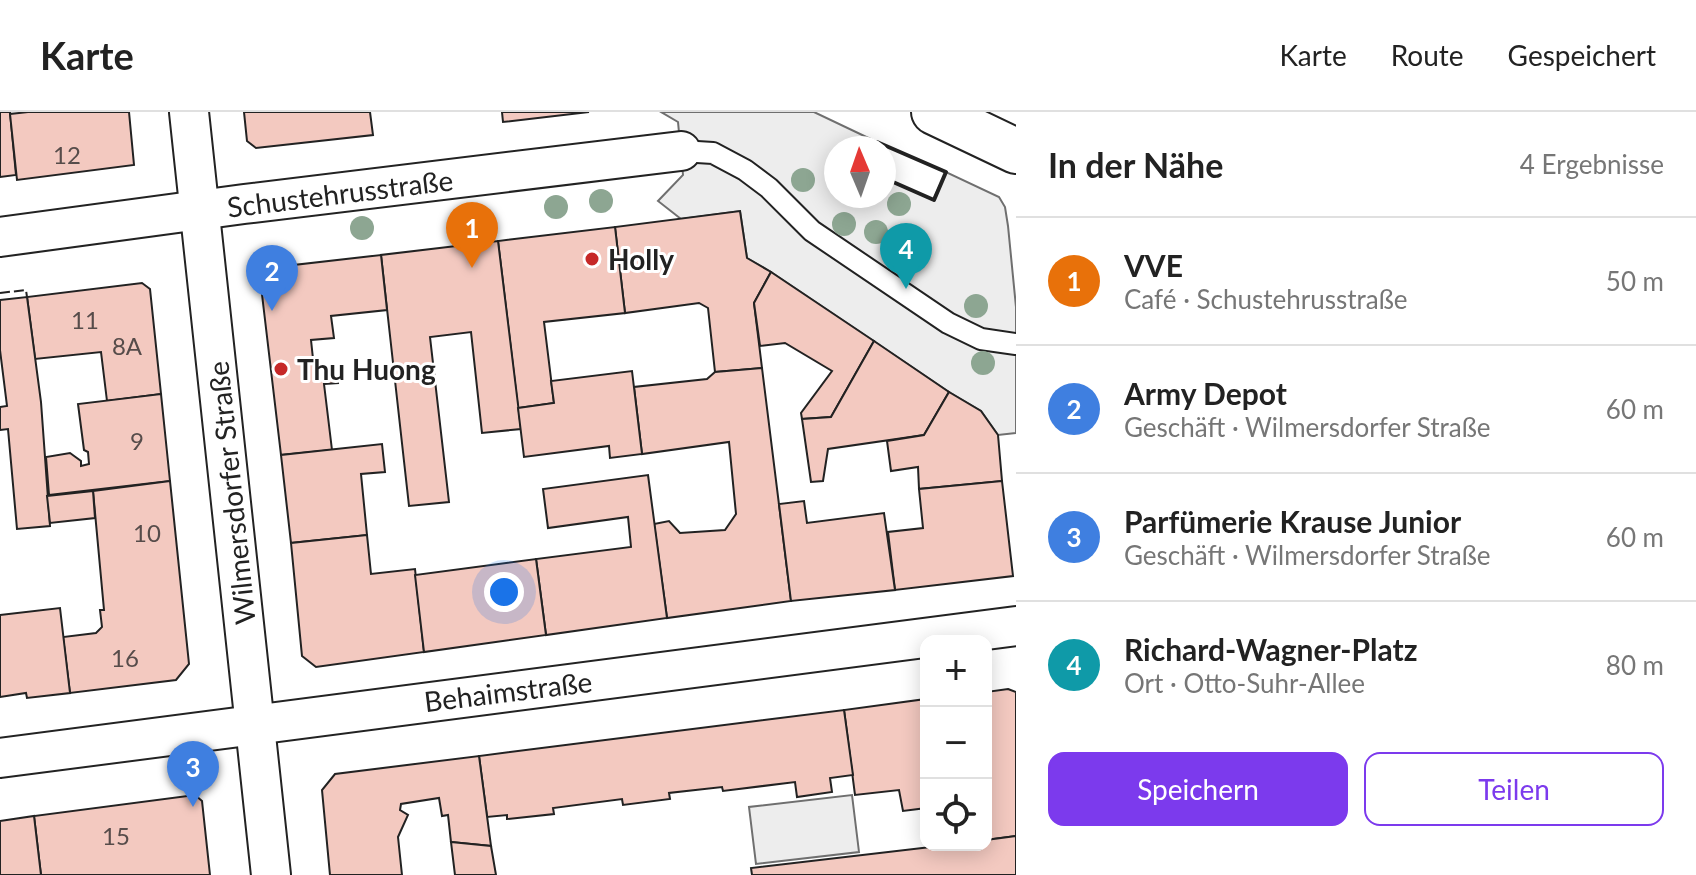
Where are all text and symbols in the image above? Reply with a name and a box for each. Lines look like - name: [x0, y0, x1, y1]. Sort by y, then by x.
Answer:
- text: Karte: [40, 32, 134, 78]
- text: Karte: [1279, 38, 1347, 72]
- text: Route: [1391, 38, 1464, 72]
- text: Gespeichert: [1508, 38, 1656, 72]
- north arrow: [824, 136, 896, 208]
- house number: 12: [53, 140, 81, 169]
- text: In der Nähe: [1048, 144, 1223, 185]
- text: 4 Ergebnisse: [1520, 148, 1664, 180]
- street label: Schustehrusstraße: [225, 162, 455, 224]
- pin: 1: [446, 202, 498, 268]
- pin: 4: [880, 223, 932, 289]
- place label: Holly: [608, 242, 674, 276]
- pin: 2: [246, 245, 298, 311]
- text: VVE: [1124, 247, 1183, 283]
- marker: Holly: [583, 250, 601, 268]
- text: 1: [1066, 265, 1082, 297]
- text: 50 m: [1606, 265, 1664, 297]
- text: Café · Schustehrusstraße: [1124, 283, 1408, 315]
- house number: 11: [71, 305, 99, 334]
- house number: 8A: [112, 331, 143, 360]
- place label: Thu Huong: [297, 352, 436, 386]
- street label: Wilmersdorfer Straße: [200, 360, 262, 626]
- marker: Thu Huong: [272, 360, 290, 378]
- text: Army Depot: [1124, 375, 1287, 411]
- text: 2: [1066, 393, 1082, 425]
- text: 60 m: [1606, 393, 1664, 425]
- text: Geschäft · Wilmersdorfer Straße: [1124, 411, 1491, 443]
- house number: 9: [130, 426, 144, 455]
- text: Parfümerie Krause Junior: [1124, 503, 1461, 539]
- house number: 10: [133, 518, 161, 547]
- text: 3: [1066, 521, 1082, 553]
- text: 60 m: [1606, 521, 1664, 553]
- text: Geschäft · Wilmersdorfer Straße: [1124, 539, 1491, 571]
- your location: [484, 572, 524, 612]
- text: Richard-Wagner-Platz: [1124, 631, 1417, 667]
- map controls: [920, 635, 992, 851]
- button: +: [920, 635, 992, 707]
- house number: 16: [111, 643, 139, 672]
- text: 4: [1066, 649, 1082, 681]
- text: 80 m: [1606, 649, 1664, 681]
- street label: Behaimstraße: [422, 664, 594, 718]
- text: Ort · Otto-Suhr-Allee: [1124, 667, 1365, 699]
- button: −: [920, 707, 992, 779]
- pin: 3: [167, 741, 219, 807]
- button: Speichern: [1048, 752, 1348, 826]
- button: Teilen: [1364, 752, 1664, 826]
- button: locate: [920, 779, 992, 851]
- house number: 15: [102, 821, 130, 850]

